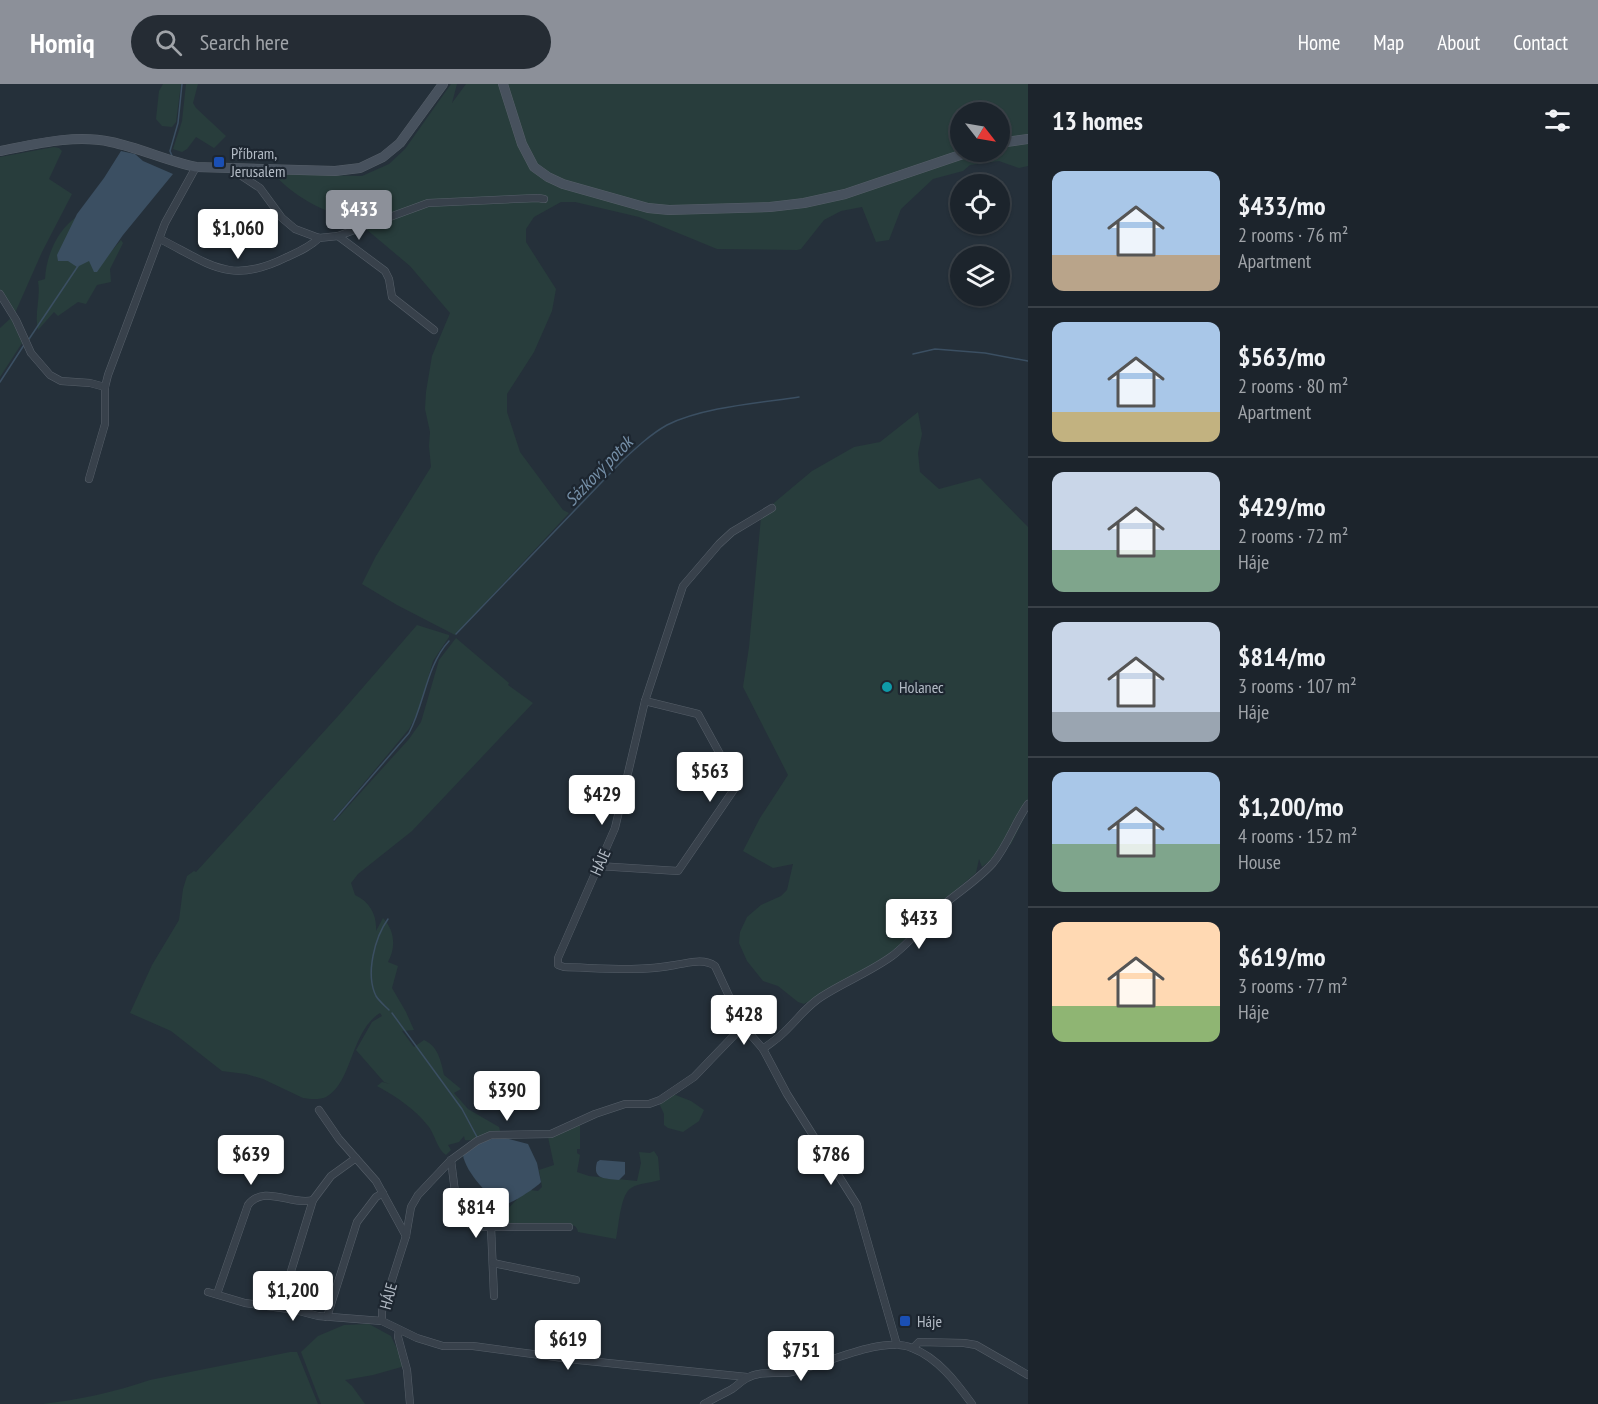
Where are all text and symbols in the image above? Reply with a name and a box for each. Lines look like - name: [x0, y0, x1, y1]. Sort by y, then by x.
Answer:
- search box: [131, 15, 551, 69]
- text: Homiq: [30, 24, 95, 61]
- icon: search: [152, 26, 185, 59]
- text: Search here: [200, 28, 289, 56]
- text: Home: [1298, 29, 1340, 56]
- text: Map: [1373, 29, 1404, 56]
- text: About: [1437, 29, 1480, 56]
- text: Contact: [1513, 29, 1568, 56]
- north arrow: [950, 102, 1010, 162]
- map controls: [950, 102, 1010, 306]
- text: 13 homes: [1052, 104, 1143, 137]
- icon: filters: [1541, 104, 1574, 137]
- place label: Příbram, Jerusalem: [230, 143, 285, 181]
- marker: Příbram, Jerusalem: [212, 155, 226, 169]
- button: locate: [950, 174, 1010, 234]
- text: $433/mo: [1238, 189, 1326, 222]
- pin: $433: [323, 190, 395, 241]
- icon: home: [1100, 195, 1172, 267]
- text: $433: [340, 196, 378, 222]
- pin: $1,060: [189, 209, 287, 260]
- text: $1,060: [212, 215, 264, 241]
- text: 2 rooms · 76 m²: [1238, 222, 1348, 248]
- button: layers: [950, 246, 1010, 306]
- text: Apartment: [1238, 248, 1311, 274]
- text: $563/mo: [1238, 340, 1326, 373]
- icon: home: [1100, 346, 1172, 418]
- text: 2 rooms · 80 m²: [1238, 373, 1348, 399]
- text: Apartment: [1238, 399, 1311, 425]
- water label: Sázkový potok: [560, 429, 639, 510]
- text: $429/mo: [1238, 490, 1326, 523]
- icon: home: [1100, 496, 1172, 568]
- text: 2 rooms · 72 m²: [1238, 523, 1348, 549]
- text: Háje: [1238, 549, 1269, 575]
- text: $814/mo: [1238, 640, 1326, 673]
- icon: home: [1100, 646, 1172, 718]
- text: 3 rooms · 107 m²: [1238, 673, 1357, 699]
- place label: Holanec: [899, 677, 944, 697]
- marker: Holanec: [880, 680, 894, 694]
- text: Háje: [1238, 699, 1269, 725]
- pin: $563: [674, 752, 746, 803]
- text: $563: [691, 758, 729, 784]
- pin: $429: [566, 775, 638, 826]
- text: $429: [583, 781, 621, 807]
- text: $1,200/mo: [1238, 790, 1344, 823]
- icon: home: [1100, 796, 1172, 868]
- text: 4 rooms · 152 m²: [1238, 823, 1357, 849]
- street label: HÁJE: [585, 846, 615, 878]
- text: House: [1238, 849, 1281, 875]
- pin: $433: [883, 899, 955, 950]
- text: $433: [900, 905, 938, 931]
- text: $619/mo: [1238, 940, 1326, 973]
- icon: home: [1100, 946, 1172, 1018]
- text: 3 rooms · 77 m²: [1238, 973, 1348, 999]
- pin: $428: [708, 995, 780, 1046]
- text: Háje: [1238, 999, 1269, 1025]
- text: $428: [725, 1001, 763, 1027]
- pin: $390: [471, 1071, 543, 1122]
- text: $390: [488, 1077, 526, 1103]
- pin: $639: [215, 1135, 287, 1186]
- pin: $786: [795, 1135, 867, 1186]
- text: $639: [232, 1141, 270, 1167]
- text: $786: [812, 1141, 850, 1167]
- pin: $814: [440, 1188, 512, 1239]
- text: $814: [457, 1194, 495, 1220]
- pin: $1,200: [244, 1271, 342, 1322]
- text: $1,200: [267, 1277, 319, 1303]
- street label: HÁJE: [375, 1280, 401, 1312]
- place label: Háje: [917, 1311, 942, 1331]
- marker: Háje: [898, 1314, 912, 1328]
- pin: $619: [532, 1320, 604, 1371]
- text: $619: [549, 1326, 587, 1352]
- pin: $751: [765, 1331, 837, 1382]
- text: $751: [782, 1337, 820, 1363]

